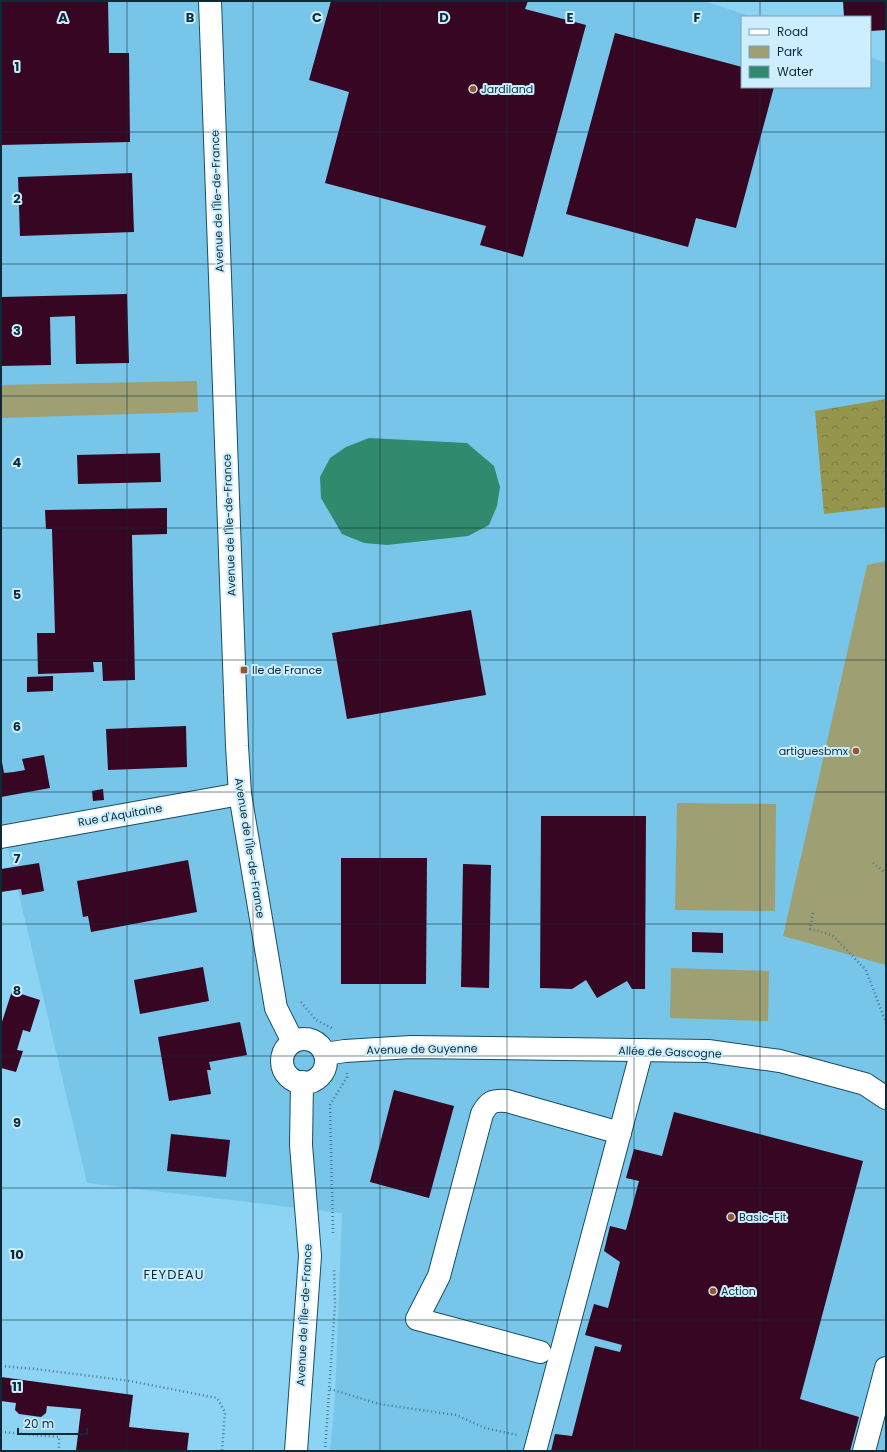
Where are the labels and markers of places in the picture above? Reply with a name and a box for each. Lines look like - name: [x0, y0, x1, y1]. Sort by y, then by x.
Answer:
- place label: Jardiland: [481, 81, 533, 97]
- marker: Jardiland: [468, 84, 478, 94]
- place label: Ile de France: [252, 662, 322, 678]
- marker: Ile de France: [239, 665, 249, 675]
- place label: artiguesbmx: [779, 743, 849, 759]
- marker: artiguesbmx: [851, 746, 861, 756]
- place label: Basic-Fit: [739, 1209, 787, 1225]
- marker: Basic-Fit: [726, 1212, 736, 1222]
- place label: Action: [721, 1283, 756, 1299]
- marker: Action: [708, 1286, 718, 1296]

